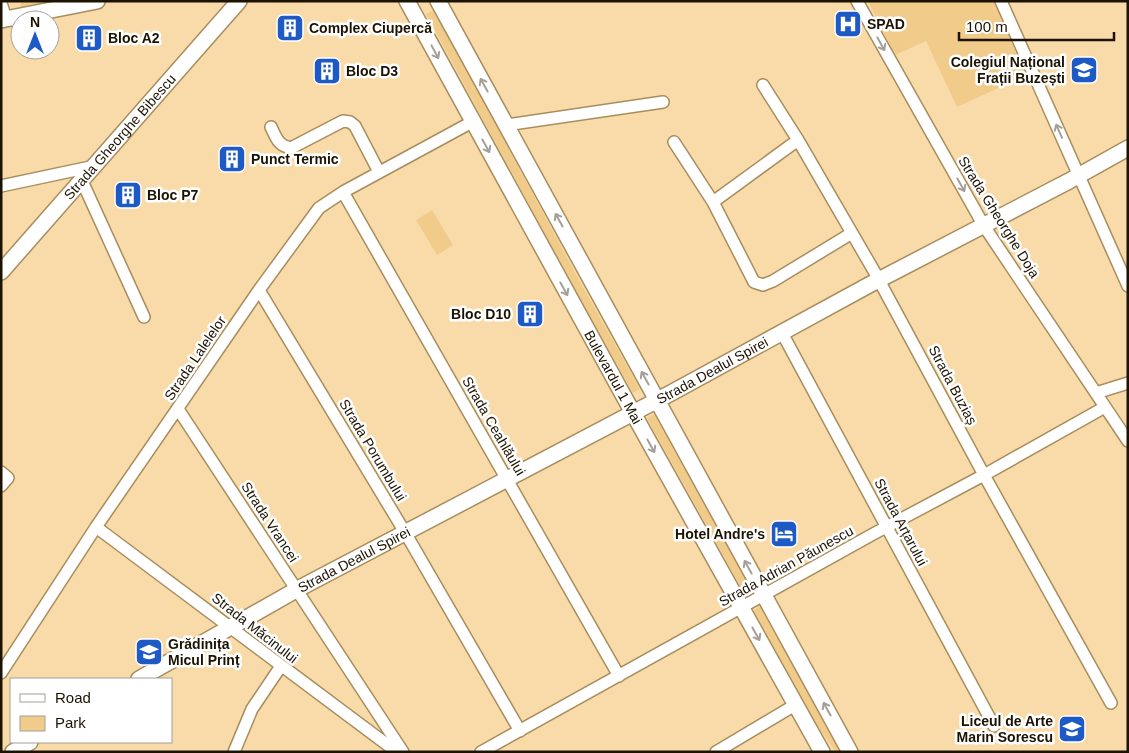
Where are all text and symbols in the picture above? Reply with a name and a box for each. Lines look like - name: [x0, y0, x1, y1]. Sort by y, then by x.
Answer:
- hospital icon: SPAD: [833, 9, 863, 39]
- north arrow: [10, 10, 60, 60]
- scale bar: [959, 10, 1114, 42]
- building icon: Complex Ciupercă: [275, 13, 305, 43]
- text: N: [30, 14, 40, 30]
- place label: SPAD: [867, 16, 905, 32]
- text: 100 m: [966, 18, 1008, 35]
- place label: Complex Ciupercă: [309, 20, 432, 36]
- building icon: Bloc A2: [74, 23, 104, 53]
- place label: Bloc A2: [108, 30, 160, 46]
- one-way arrow: [876, 36, 886, 51]
- one-way arrow: [430, 45, 440, 60]
- place label: Colegiul Național Frații Buzești: [951, 54, 1065, 86]
- school or university icon: Colegiul Național Frații Buzești: [1069, 55, 1099, 85]
- building icon: Bloc D3: [312, 56, 342, 86]
- place label: Bloc D3: [346, 63, 398, 79]
- street label: Strada Gheorghe Bibescu: [61, 71, 179, 203]
- one-way arrow: [479, 78, 489, 93]
- one-way arrow: [1053, 124, 1063, 139]
- one-way arrow: [481, 139, 491, 154]
- building icon: Punct Termic: [217, 144, 247, 174]
- place label: Punct Termic: [251, 151, 339, 167]
- street label: Strada Gheorghe Doja: [955, 153, 1043, 281]
- one-way arrow: [956, 178, 966, 192]
- building icon: Bloc P7: [113, 180, 143, 210]
- place label: Bloc P7: [147, 187, 199, 203]
- one-way arrow: [553, 213, 563, 228]
- one-way arrow: [560, 281, 570, 296]
- building icon: Bloc D10: [515, 299, 545, 329]
- place label: Bloc D10: [451, 306, 511, 322]
- street label: Strada Lalelelor: [161, 313, 229, 403]
- street label: Bulevardul 1 Mai: [581, 328, 645, 427]
- street label: Strada Dealul Spirei: [654, 334, 771, 407]
- street label: Strada Buziaș: [925, 343, 981, 427]
- one-way arrow: [640, 371, 649, 386]
- street label: Strada Ceahlăului: [459, 374, 529, 478]
- street label: Strada Porumbului: [336, 396, 410, 504]
- one-way arrow: [647, 439, 657, 453]
- street label: Strada Arțarului: [871, 476, 931, 568]
- street label: Strada Vrancei: [238, 479, 302, 565]
- hotel icon: Hotel Andre's: [769, 519, 799, 549]
- street label: Strada Adrian Păunescu: [716, 522, 856, 610]
- street label: Strada Dealul Spirei: [295, 523, 413, 596]
- place label: Hotel Andre's: [675, 526, 765, 542]
- one-way arrow: [743, 560, 753, 574]
- street label: Strada Măcinului: [209, 590, 301, 666]
- one-way arrow: [752, 626, 761, 641]
- place label: Grădinița Micul Prinț: [168, 636, 240, 668]
- school or university icon: Grădinița Micul Prinț: [134, 637, 164, 667]
- legend: [10, 678, 172, 743]
- text: Road: [55, 689, 91, 706]
- one-way arrow: [821, 702, 831, 717]
- place label: Liceul de Arte Marin Sorescu: [957, 713, 1053, 745]
- text: Park: [55, 714, 86, 731]
- school or university icon: Liceul de Arte Marin Sorescu: [1057, 714, 1087, 744]

